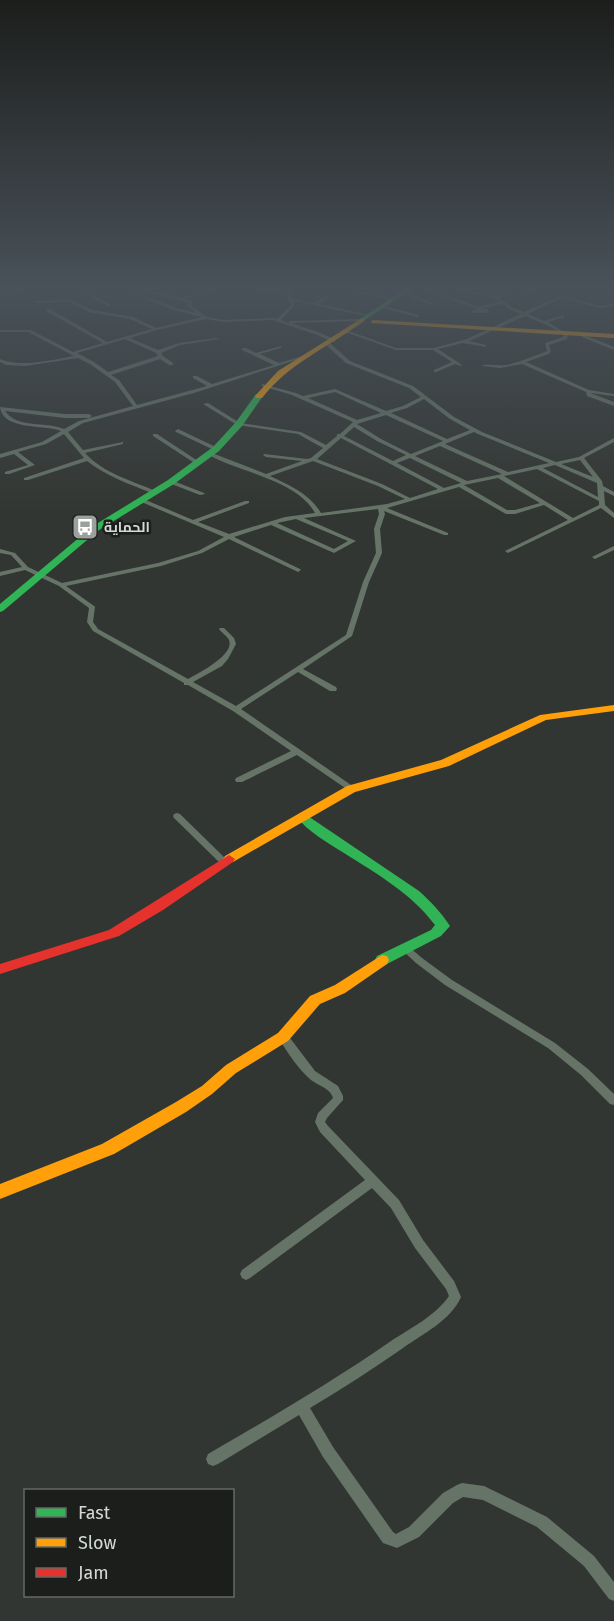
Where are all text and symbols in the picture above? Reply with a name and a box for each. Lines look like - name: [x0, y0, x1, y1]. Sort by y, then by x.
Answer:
- bus stop icon: الحماية: [70, 512, 100, 542]
- place label: الحماية: [104, 519, 150, 536]
- legend: [24, 1489, 234, 1597]
- text: Fast: [78, 1502, 111, 1524]
- text: Slow: [78, 1532, 117, 1554]
- text: Jam: [78, 1562, 109, 1584]

